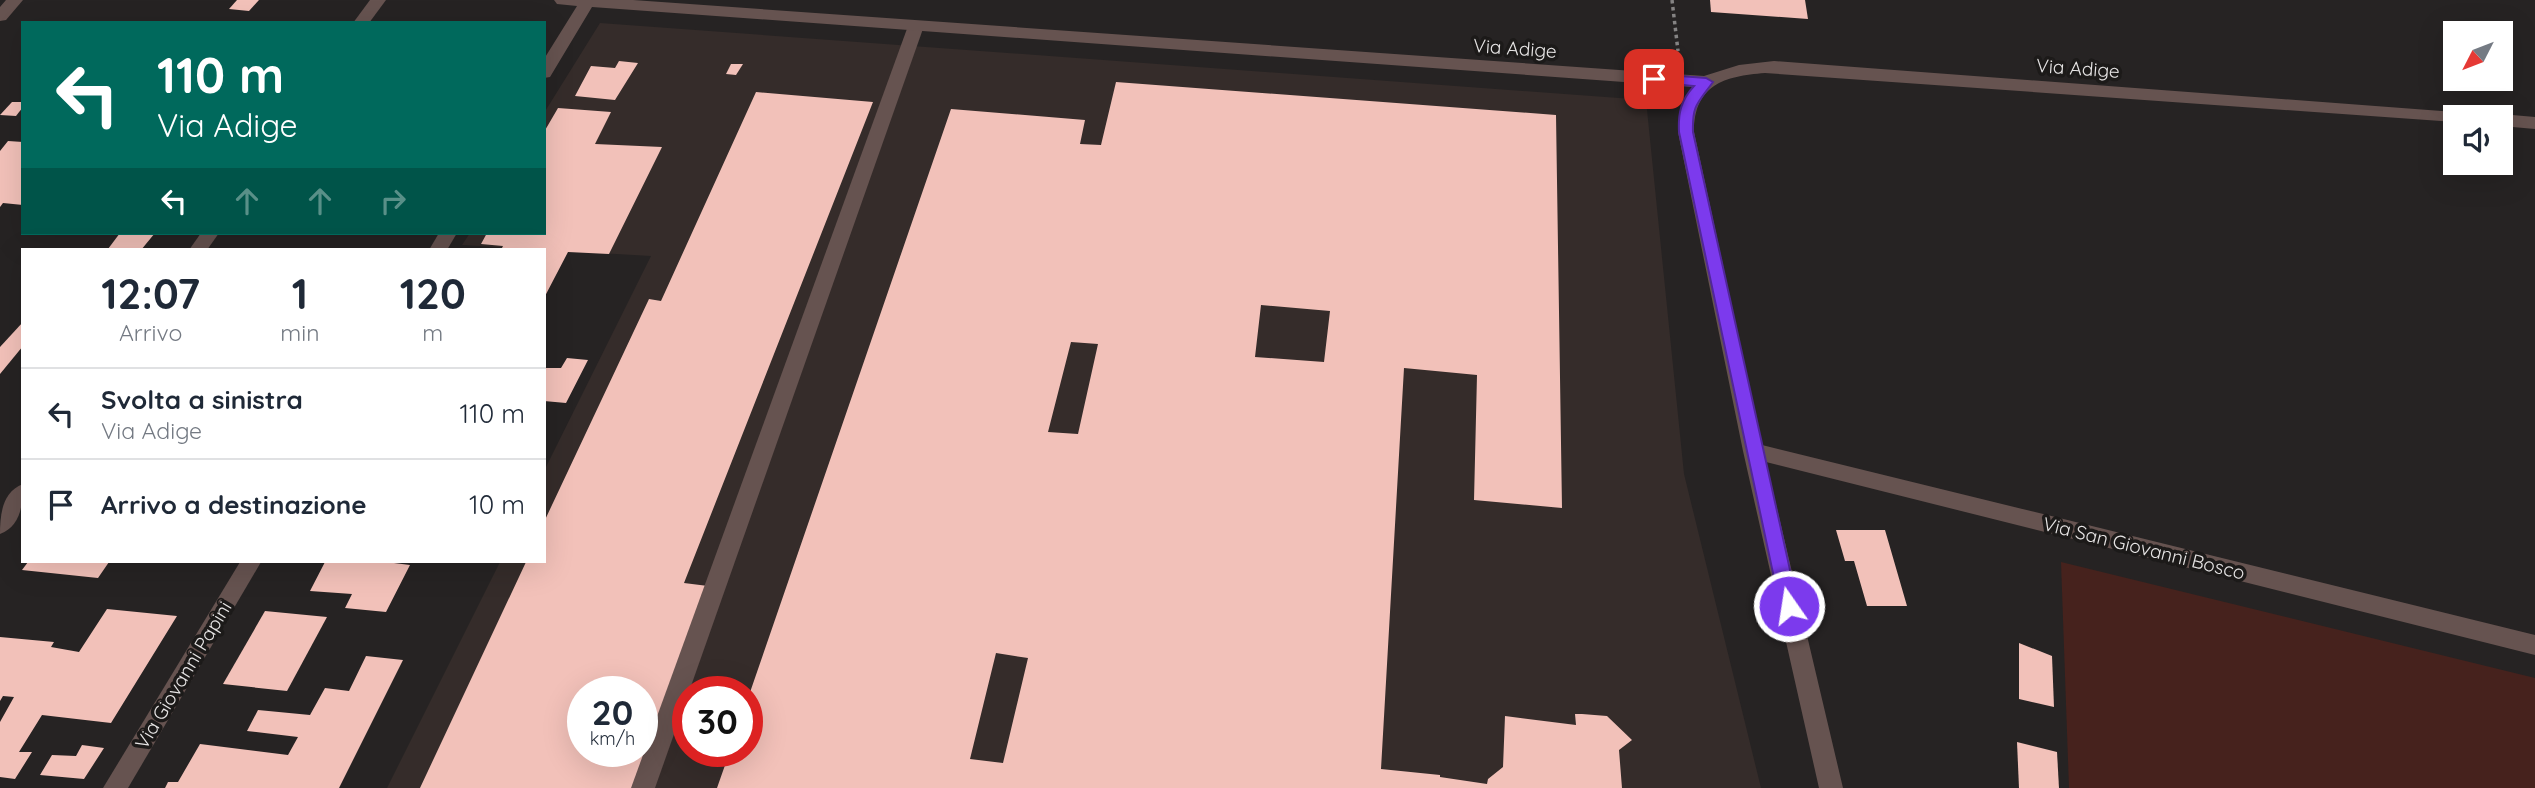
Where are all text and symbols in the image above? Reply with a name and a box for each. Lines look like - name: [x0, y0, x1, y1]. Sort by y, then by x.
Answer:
- north arrow: [2443, 21, 2513, 91]
- map controls: [2443, 21, 2513, 175]
- street label: Via Adige: [1473, 33, 1557, 63]
- text: 110 m: [157, 44, 284, 105]
- icon: left: [42, 49, 133, 140]
- pin: [1624, 49, 1684, 109]
- street label: Via Adige: [2036, 53, 2120, 83]
- icon: arrive: [1635, 60, 1673, 98]
- text: Via Adige: [157, 105, 298, 145]
- button: sound: [2443, 105, 2513, 175]
- icon: left: [155, 182, 193, 220]
- icon: ahead: [228, 182, 266, 220]
- icon: ahead: [301, 182, 339, 220]
- icon: right: [374, 182, 412, 220]
- text: 12:07: [101, 267, 200, 320]
- text: 1: [292, 267, 308, 320]
- text: 120: [400, 267, 466, 320]
- text: Arrivo: [119, 318, 182, 347]
- text: min: [280, 318, 320, 347]
- text: m: [422, 318, 443, 347]
- text: Svolta a sinistra: [101, 383, 303, 416]
- icon: left: [42, 395, 80, 433]
- text: 110 m: [459, 397, 525, 430]
- text: Via Adige: [101, 416, 202, 445]
- icon: arrive: [42, 486, 80, 524]
- text: Arrivo a destinazione: [101, 488, 367, 521]
- text: 10 m: [469, 488, 525, 521]
- street label: Via San Giovanni Bosco: [2041, 511, 2247, 585]
- position arrow: [1752, 569, 1826, 643]
- street label: Via Giovanni Papini: [129, 597, 237, 753]
- speed limit sign: 30: [672, 676, 763, 767]
- text: 20: [592, 690, 633, 734]
- text: km/h: [590, 727, 635, 750]

